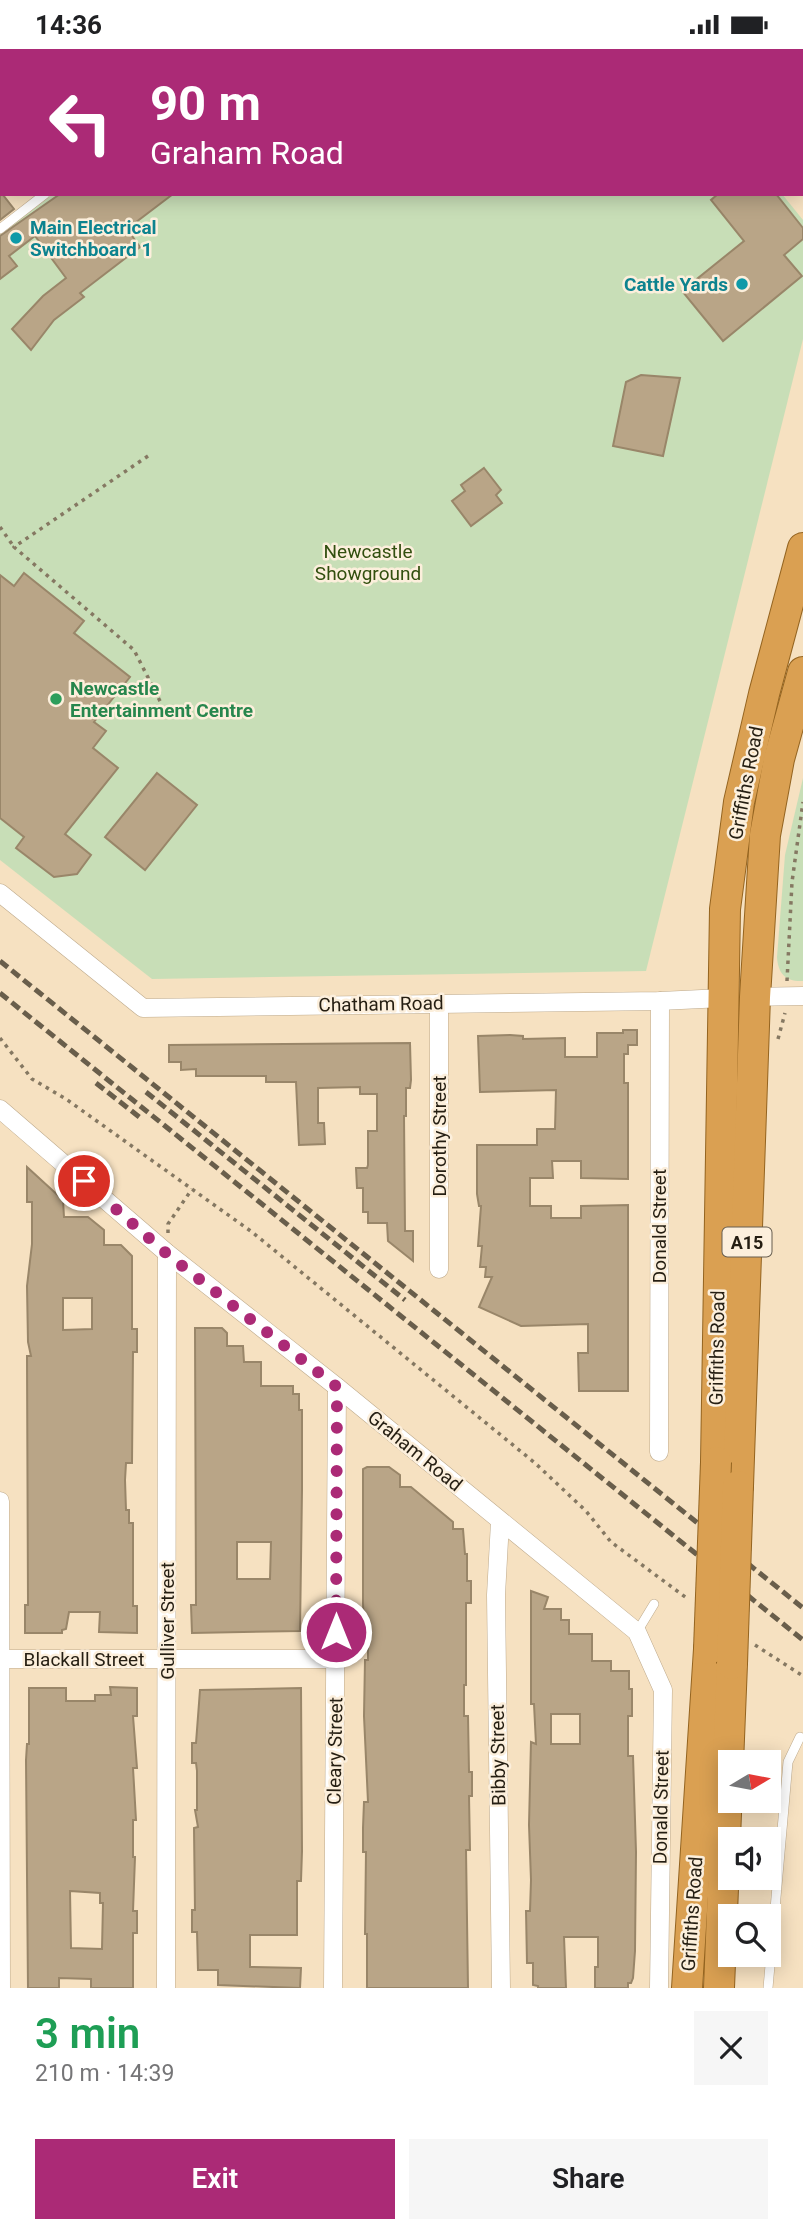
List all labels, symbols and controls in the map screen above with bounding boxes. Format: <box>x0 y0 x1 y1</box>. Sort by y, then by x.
text: 14:36 <box>35 10 102 40</box>
text: 90 m <box>150 75 261 132</box>
icon: left <box>35 77 126 168</box>
text: Graham Road <box>150 134 344 172</box>
place label: Main Electrical Switchboard 1 <box>30 216 157 261</box>
marker: Main Electrical Switchboard 1 <box>8 230 24 246</box>
place label: Cattle Yards <box>624 273 728 296</box>
marker: Cattle Yards <box>734 276 750 292</box>
park label: Newcastle Showground <box>315 540 421 585</box>
place label: Newcastle Entertainment Centre <box>70 677 253 722</box>
marker: Newcastle Entertainment Centre <box>48 691 64 707</box>
street label: Griffiths Road <box>724 724 768 842</box>
street label: Chatham Road <box>318 991 444 1017</box>
street label: Dorothy Street <box>428 1076 451 1196</box>
pin <box>54 1151 114 1211</box>
icon: arrive <box>65 1162 103 1200</box>
street label: Donald Street <box>648 1169 671 1283</box>
road number: A15 <box>722 1227 772 1257</box>
street label: Griffiths Road <box>704 1290 730 1406</box>
street label: Graham Road <box>363 1406 467 1496</box>
street label: Gulliver Street <box>156 1562 179 1680</box>
position arrow <box>299 1595 373 1669</box>
street label: Blackall Street <box>24 1648 144 1671</box>
street label: Cleary Street <box>323 1697 347 1805</box>
street label: Bibby Street <box>486 1704 510 1806</box>
street label: Donald Street <box>649 1750 673 1864</box>
north arrow <box>718 1750 780 1813</box>
map controls <box>718 1750 781 1967</box>
button: sound <box>718 1827 781 1890</box>
street label: Griffiths Road <box>677 1856 707 1972</box>
button: search <box>718 1904 781 1967</box>
text: 3 min <box>35 2009 140 2058</box>
button: close <box>694 2011 768 2085</box>
text: 210 m · 14:39 <box>35 2060 174 2087</box>
button: Exit <box>35 2139 395 2219</box>
button: Share <box>409 2139 768 2219</box>

